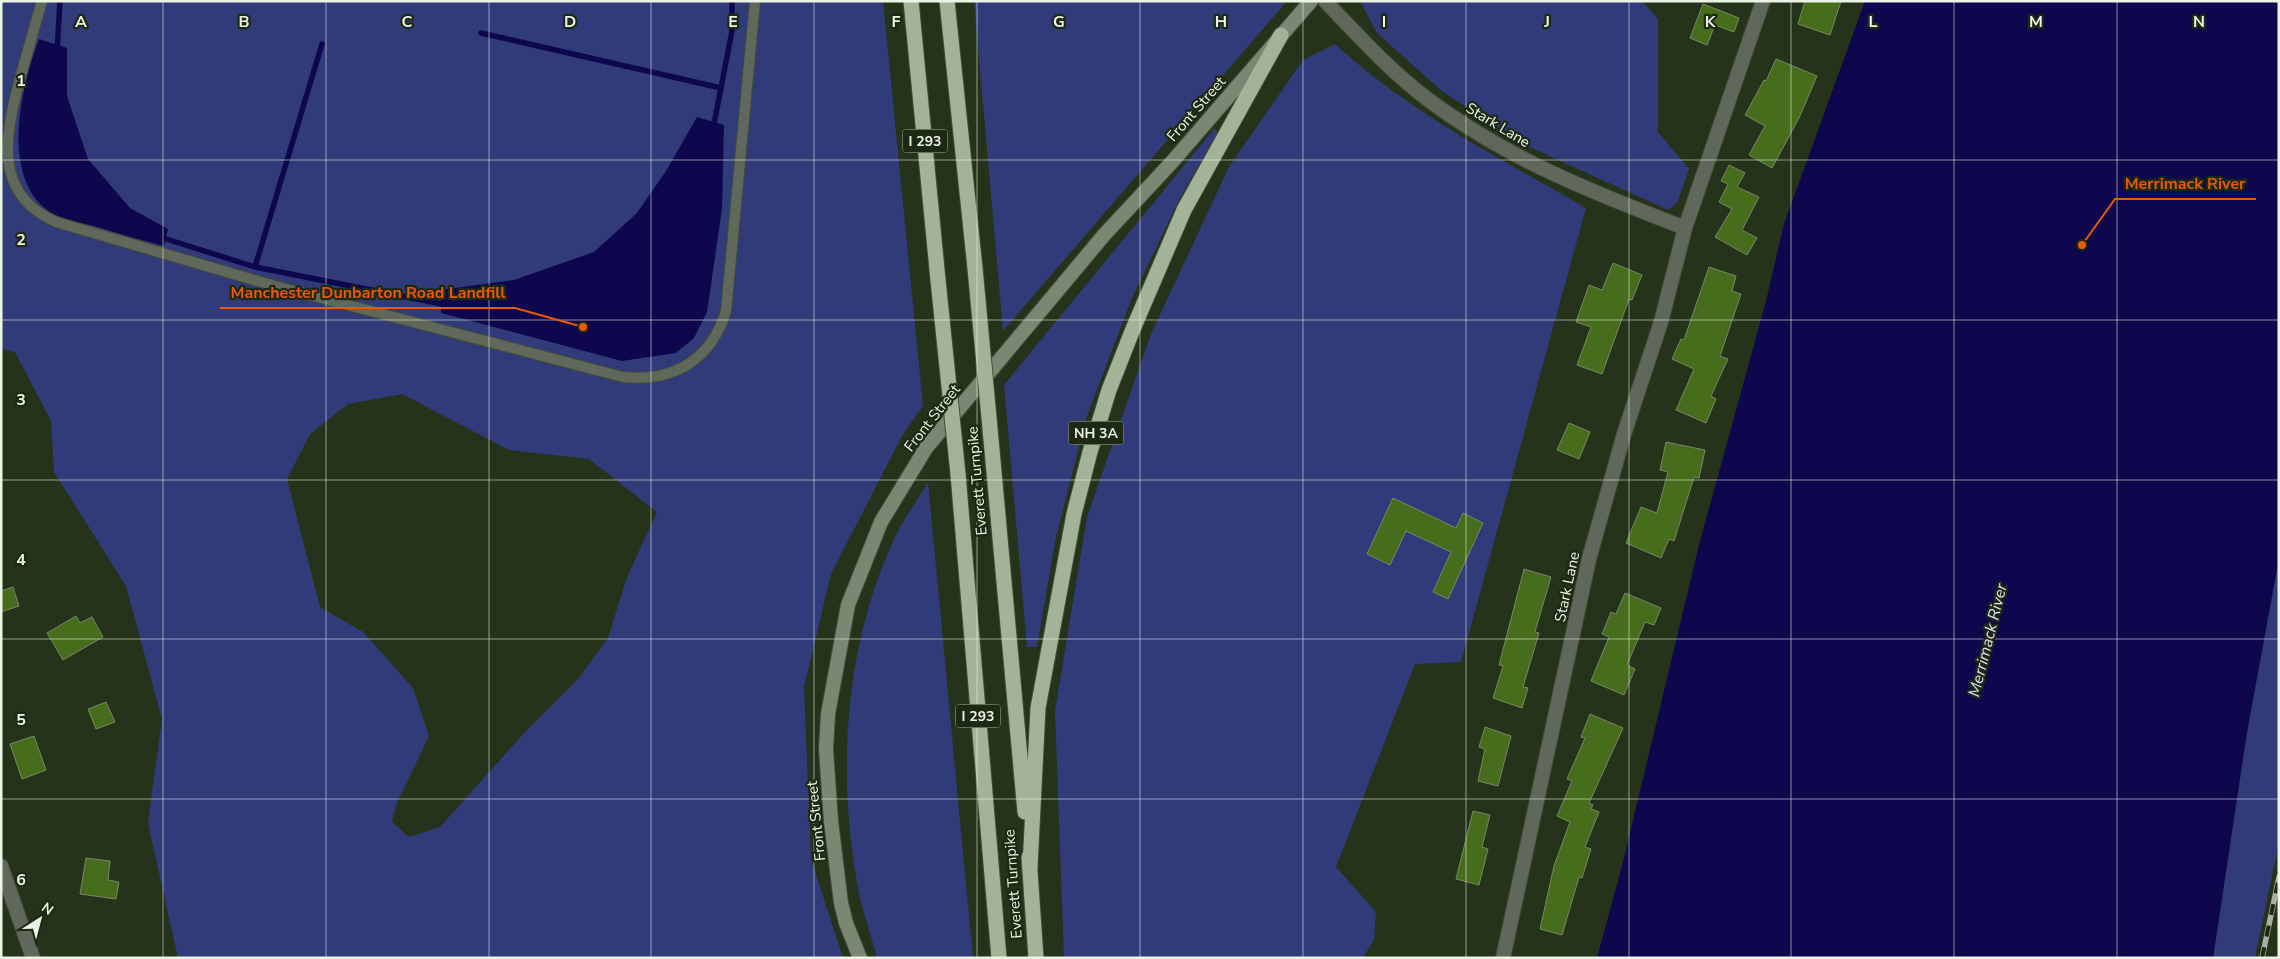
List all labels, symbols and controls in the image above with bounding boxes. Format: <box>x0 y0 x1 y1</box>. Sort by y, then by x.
text: A <box>75 11 87 33</box>
text: B <box>238 11 250 33</box>
text: C <box>402 11 413 33</box>
text: D <box>564 11 576 33</box>
text: E <box>728 11 738 33</box>
text: F <box>892 11 901 33</box>
text: G <box>1053 11 1065 33</box>
text: H <box>1215 11 1227 33</box>
text: I <box>1382 11 1386 33</box>
text: J <box>1543 11 1550 33</box>
text: K <box>1705 11 1717 33</box>
text: L <box>1869 11 1878 33</box>
text: M <box>2029 11 2043 33</box>
text: N <box>2193 11 2205 33</box>
text: 1 <box>16 70 26 92</box>
street label: Front Street <box>1162 72 1230 146</box>
street label: Stark Lane <box>1462 98 1534 152</box>
road number: I 293 <box>902 130 948 152</box>
callout: Merrimack River <box>2115 168 2256 199</box>
text: Merrimack River <box>2125 173 2246 195</box>
text: 2 <box>16 229 26 251</box>
callout: Manchester Dunbarton Road Landfill <box>220 277 515 308</box>
text: Manchester Dunbarton Road Landfill <box>231 282 505 304</box>
street label: Front Street <box>899 380 965 456</box>
text: 3 <box>16 389 26 411</box>
road number: NH 3A <box>1068 422 1124 444</box>
street label: Everett Turnpike <box>962 426 992 536</box>
text: 4 <box>16 549 26 571</box>
street label: Stark Lane <box>1550 550 1584 624</box>
water label: Merrimack River <box>1963 580 2013 699</box>
road number: I 293 <box>956 704 1000 728</box>
text: 5 <box>16 709 26 731</box>
street label: Front Street <box>802 779 830 862</box>
street label: Everett Turnpike <box>999 829 1027 939</box>
text: 6 <box>16 869 26 891</box>
north arrow <box>15 894 65 944</box>
text: N <box>38 898 57 920</box>

